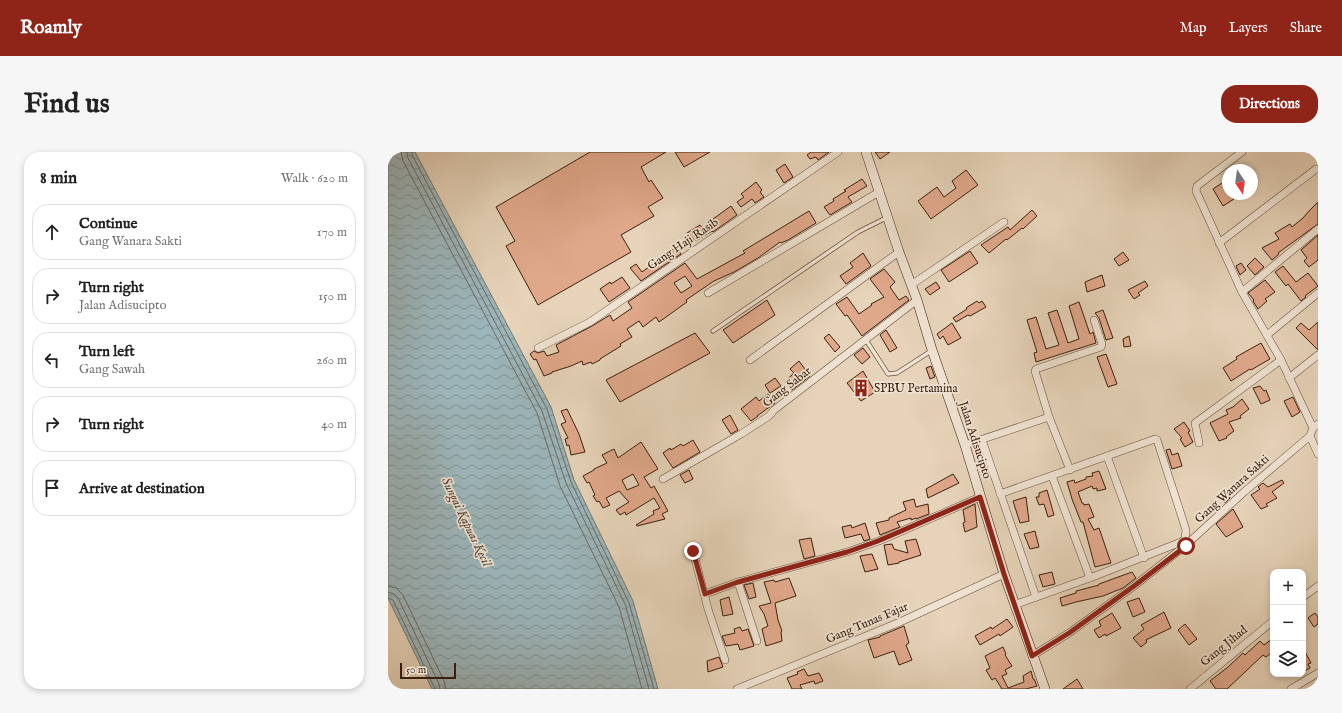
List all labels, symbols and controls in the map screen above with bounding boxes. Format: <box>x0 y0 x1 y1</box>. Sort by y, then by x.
text: Roamly <box>20 16 82 40</box>
text: Map <box>1180 19 1207 37</box>
text: Layers <box>1229 19 1268 37</box>
text: Share <box>1290 19 1322 37</box>
button: Directions <box>1221 85 1318 123</box>
text: Find us <box>24 87 110 122</box>
north arrow <box>1222 164 1258 200</box>
text: 8 min <box>40 168 77 189</box>
text: Walk · 620 m <box>281 170 348 187</box>
text: Continue <box>79 214 137 233</box>
street label: Gang Haji Rasib <box>645 215 721 273</box>
icon: ahead <box>41 221 63 243</box>
text: 170 m <box>317 224 347 241</box>
text: Gang Wanara Sakti <box>79 233 182 250</box>
text: Turn right <box>79 278 144 297</box>
icon: right <box>41 285 63 307</box>
text: 150 m <box>318 288 347 305</box>
text: Jalan Adisucipto <box>79 297 167 314</box>
text: Turn left <box>79 342 135 361</box>
icon: left <box>41 349 63 371</box>
text: 260 m <box>316 352 347 369</box>
text: Gang Sawah <box>79 361 145 378</box>
street label: Gang Sabar <box>760 363 815 411</box>
building icon: SPBU Pertamina <box>851 378 871 398</box>
place label: SPBU Pertamina <box>874 381 958 396</box>
street label: Jalan Adisucipto <box>954 397 995 482</box>
icon: right <box>41 413 63 435</box>
text: Turn right <box>79 415 144 434</box>
text: 40 m <box>321 416 347 433</box>
street label: Gang Wanara Sakti <box>1192 452 1272 526</box>
water label: Sungai Kapuas Kecil <box>436 475 495 571</box>
icon: arrive <box>41 477 63 499</box>
text: Arrive at destination <box>79 479 205 498</box>
route start <box>1177 537 1195 555</box>
route end <box>684 542 702 560</box>
map controls <box>1270 569 1306 677</box>
button: + <box>1270 569 1306 605</box>
street label: Gang Tunas Fajar <box>824 599 911 647</box>
button: − <box>1270 605 1306 641</box>
street label: Gang Jihad <box>1197 622 1252 670</box>
button: layers <box>1270 641 1306 677</box>
scale bar <box>400 661 456 680</box>
text: 50 m <box>406 663 426 677</box>

